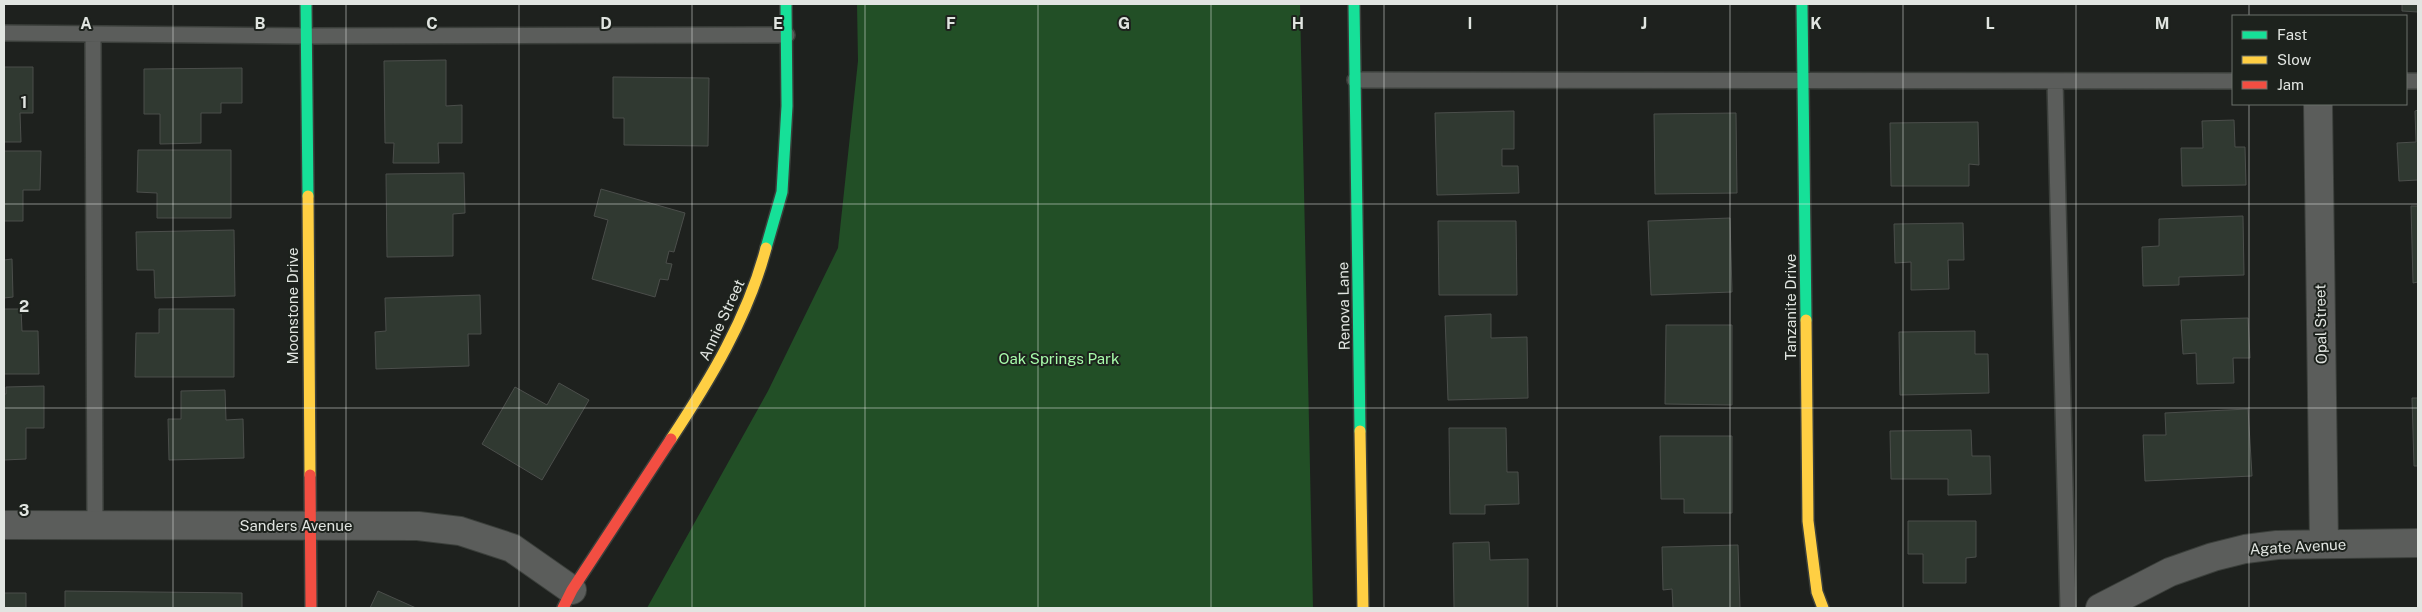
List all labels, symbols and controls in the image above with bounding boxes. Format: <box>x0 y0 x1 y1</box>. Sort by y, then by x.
text: A <box>80 14 92 33</box>
text: B <box>255 14 266 33</box>
text: C <box>426 14 438 33</box>
text: D <box>600 14 612 33</box>
text: E <box>773 14 783 33</box>
text: F <box>946 14 956 33</box>
text: G <box>1118 14 1130 33</box>
text: H <box>1292 14 1304 33</box>
text: I <box>1468 14 1472 33</box>
text: J <box>1641 14 1647 33</box>
text: K <box>1810 14 1822 33</box>
text: L <box>1985 14 1995 33</box>
text: M <box>2155 14 2169 33</box>
legend <box>2232 15 2407 105</box>
text: Fast <box>2277 26 2307 43</box>
text: Slow <box>2277 51 2312 68</box>
text: Jam <box>2277 76 2304 93</box>
text: 1 <box>21 93 27 112</box>
street label: Moonstone Drive <box>284 248 301 364</box>
street label: Tanzanite Drive <box>1782 254 1799 360</box>
street label: Renova Lane <box>1334 262 1353 350</box>
street label: Annie Street <box>695 276 748 363</box>
street label: Opal Street <box>2311 284 2330 364</box>
text: 2 <box>19 297 29 316</box>
park label: Oak Springs Park <box>999 350 1119 367</box>
text: 3 <box>19 501 29 520</box>
street label: Sanders Avenue <box>240 517 352 534</box>
street label: Agate Avenue <box>2249 535 2347 558</box>

